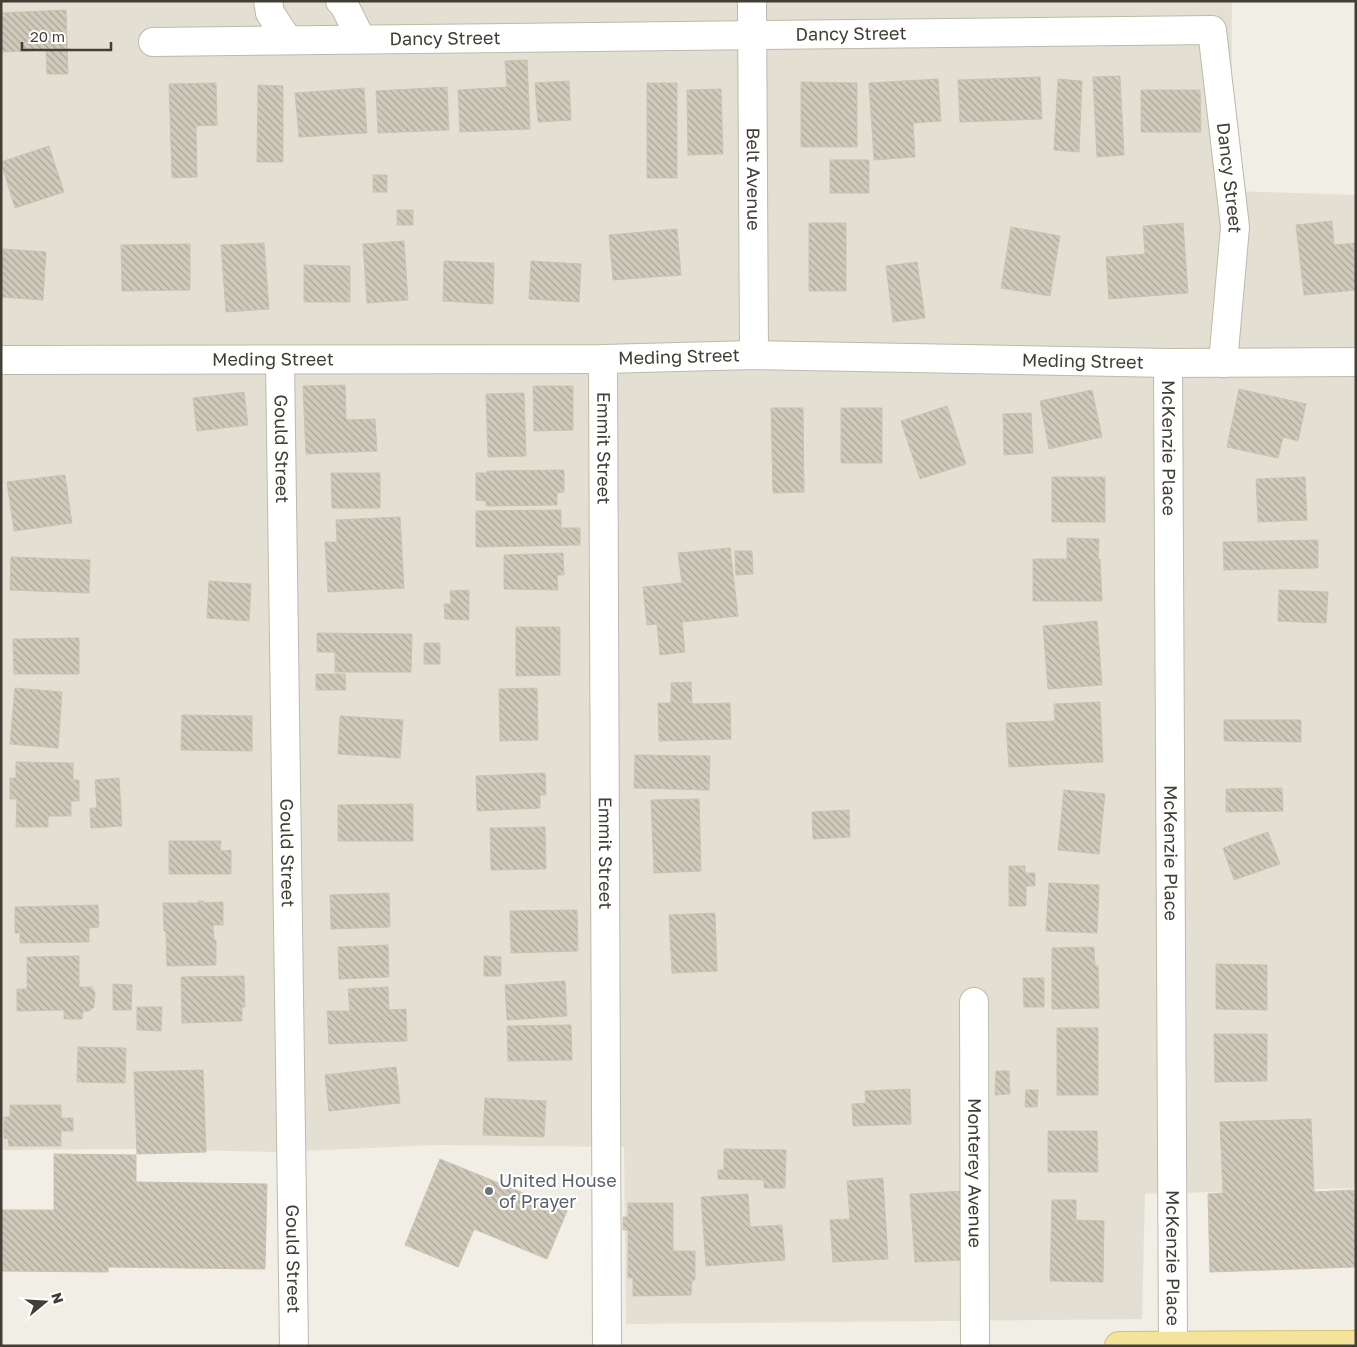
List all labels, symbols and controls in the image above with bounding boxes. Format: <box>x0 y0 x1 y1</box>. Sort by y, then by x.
scale bar <box>22 20 111 52</box>
street label: Dancy Street <box>795 21 907 45</box>
street label: Dancy Street <box>389 26 501 49</box>
text: 20 m <box>30 27 65 45</box>
street label: Dancy Street <box>1213 121 1247 234</box>
street label: Belt Avenue <box>743 127 765 231</box>
street label: Meding Street <box>618 343 740 369</box>
street label: Meding Street <box>212 347 334 370</box>
street label: Meding Street <box>1022 348 1144 373</box>
street label: McKenzie Place <box>1158 380 1181 516</box>
street label: Emmit Street <box>593 392 616 504</box>
street label: Gould Street <box>270 394 294 504</box>
street label: McKenzie Place <box>1160 785 1183 921</box>
street label: Emmit Street <box>595 797 617 909</box>
street label: Gould Street <box>276 798 300 908</box>
street label: Monterey Avenue <box>964 1098 987 1248</box>
place label: United House of Prayer <box>499 1169 617 1212</box>
marker: United House of Prayer <box>483 1185 495 1197</box>
street label: McKenzie Place <box>1162 1190 1185 1326</box>
street label: Gould Street <box>282 1204 306 1313</box>
north arrow <box>20 1277 70 1327</box>
text: N <box>48 1290 68 1306</box>

